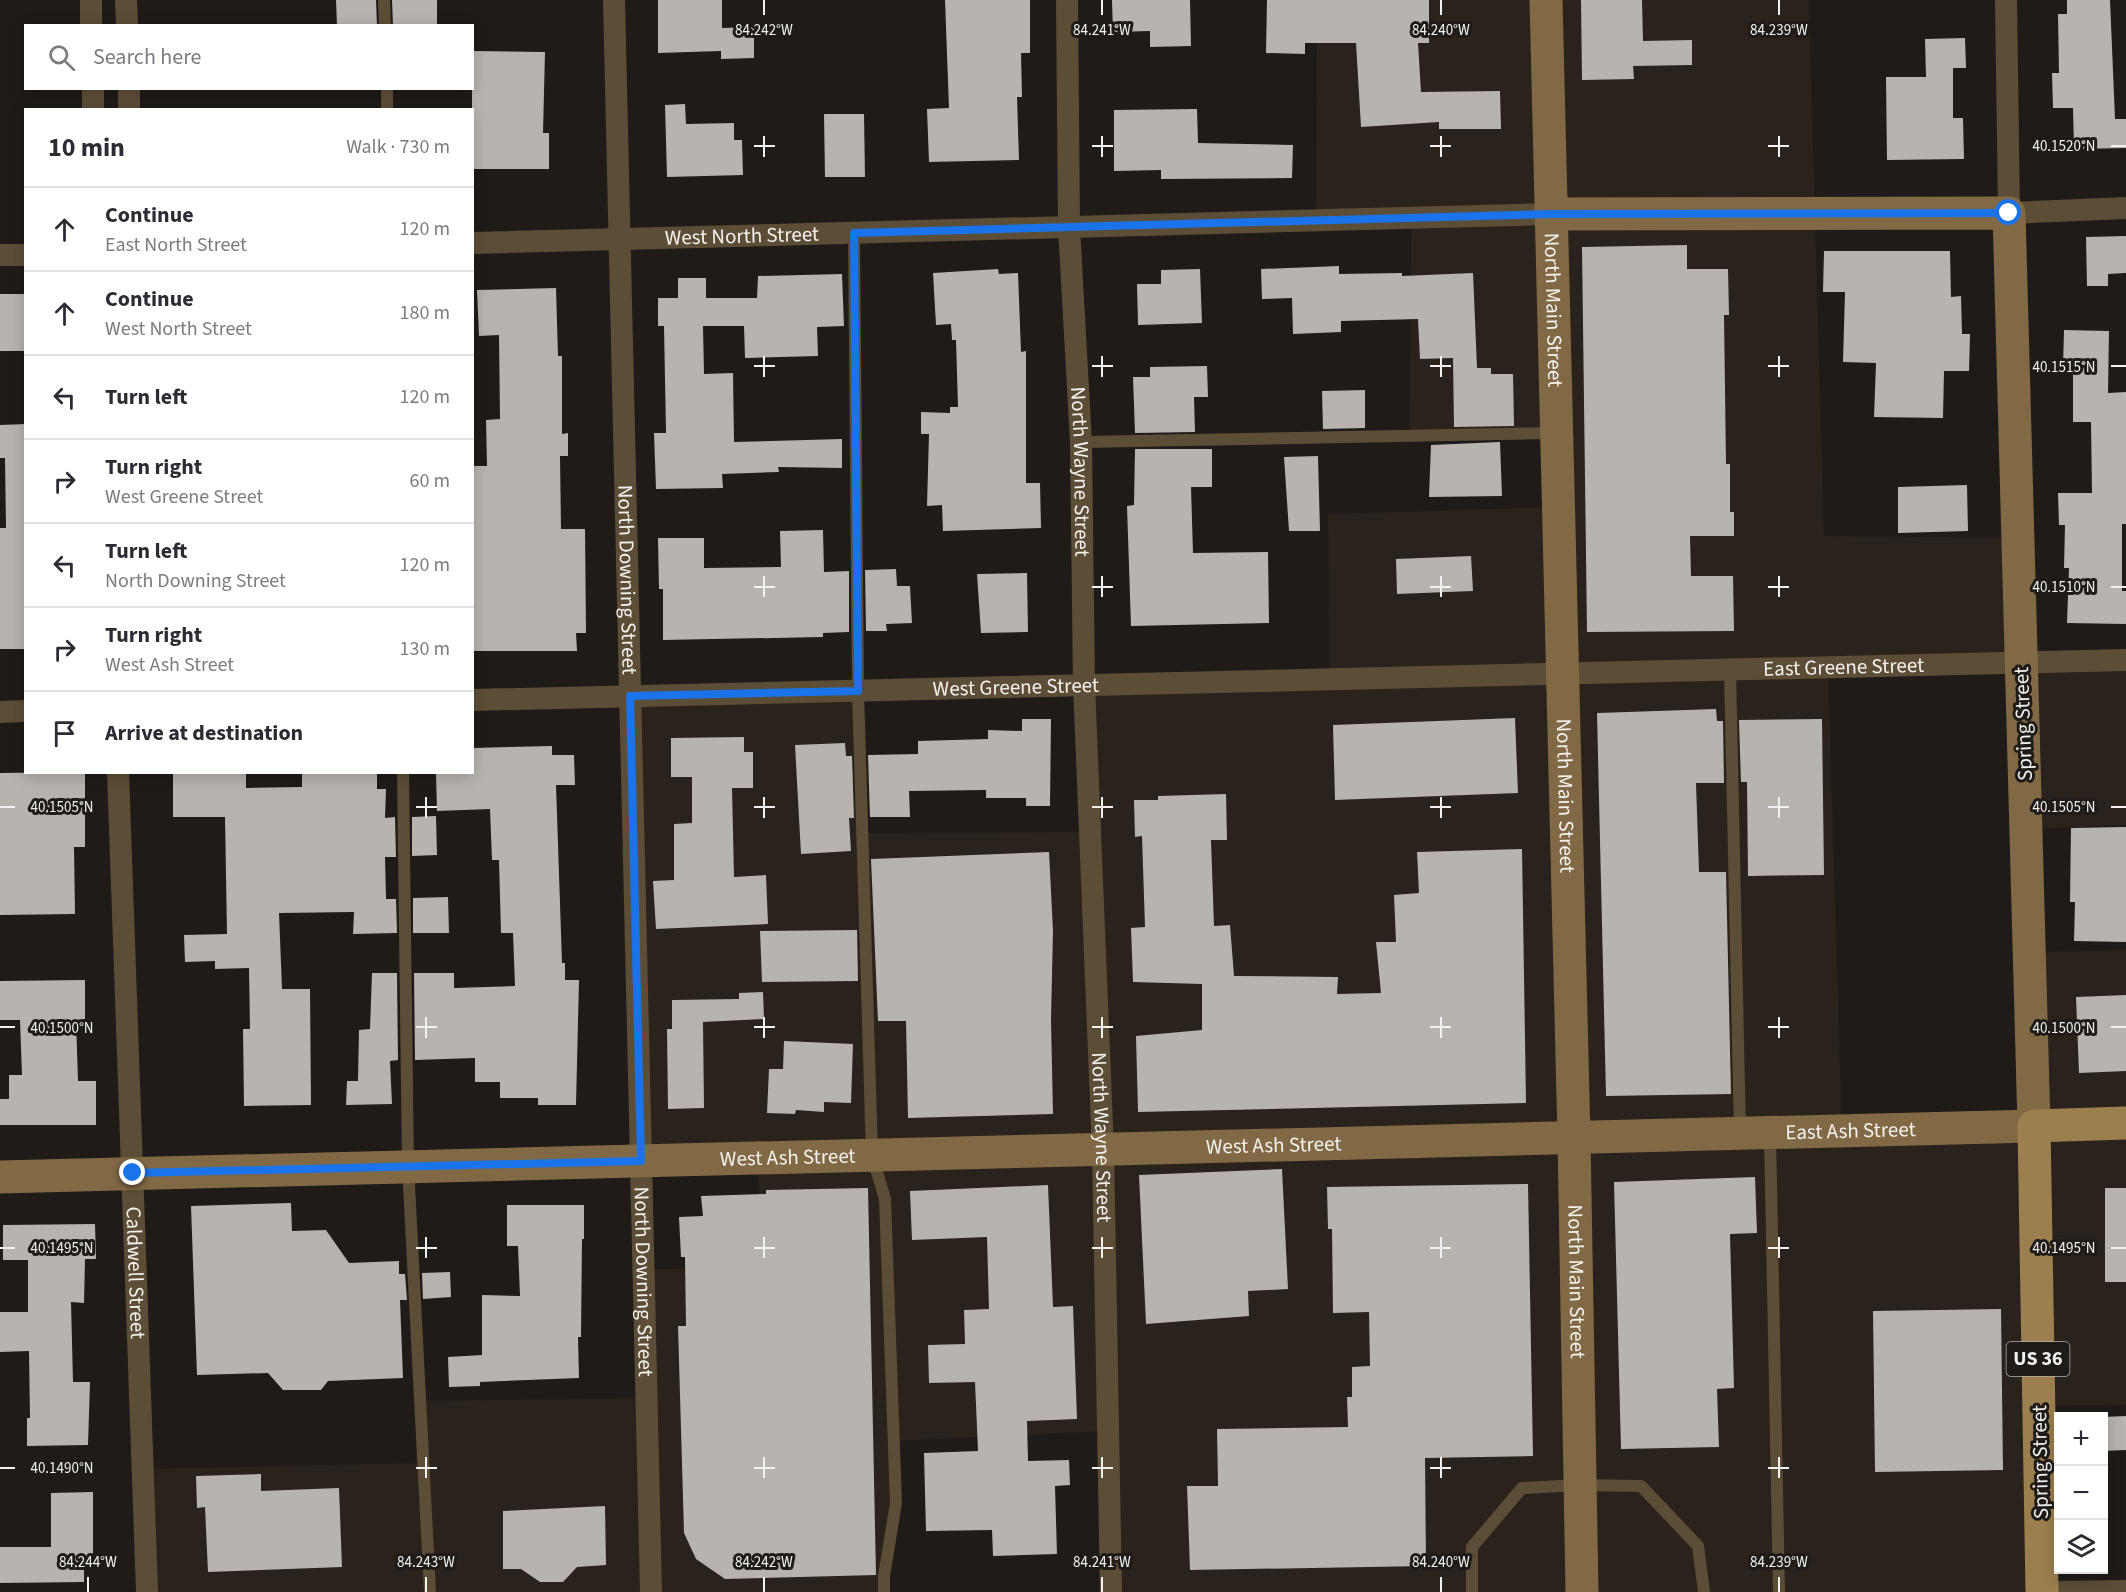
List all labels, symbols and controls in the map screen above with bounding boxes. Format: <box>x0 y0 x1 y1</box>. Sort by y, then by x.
text: 84.242°W <box>735 20 793 41</box>
text: 84.241°W <box>1073 20 1131 41</box>
text: 84.240°W <box>1412 20 1470 41</box>
text: 84.239°W <box>1750 20 1808 41</box>
search box <box>24 24 474 90</box>
icon: search <box>45 41 78 74</box>
text: Search here <box>93 41 201 73</box>
text: 10 min <box>48 129 125 166</box>
text: Walk · 730 m <box>346 133 450 161</box>
text: 40.1520°N <box>2032 136 2096 157</box>
text: Continue <box>105 199 194 231</box>
route start <box>1995 199 2021 225</box>
icon: ahead <box>48 213 81 246</box>
text: 120 m <box>400 215 450 243</box>
street label: West North Street <box>664 219 819 253</box>
text: East North Street <box>105 231 247 259</box>
street label: North Main Street <box>1537 232 1571 387</box>
text: Continue <box>105 283 194 315</box>
icon: ahead <box>48 297 81 330</box>
text: 180 m <box>400 299 450 327</box>
text: West North Street <box>105 315 252 343</box>
text: 40.1515°N <box>2032 357 2096 378</box>
icon: left <box>48 381 81 414</box>
text: Turn left <box>105 381 187 413</box>
text: 120 m <box>400 383 450 411</box>
street label: North Wayne Street <box>1063 386 1097 557</box>
text: Turn right <box>105 451 202 483</box>
icon: right <box>48 465 81 498</box>
text: 60 m <box>410 467 450 495</box>
text: West Greene Street <box>105 483 263 511</box>
street label: North Downing Street <box>610 485 645 675</box>
text: Turn left <box>105 535 187 567</box>
icon: left <box>48 549 81 582</box>
text: 120 m <box>400 551 450 579</box>
text: North Downing Street <box>105 567 286 595</box>
text: 40.1510°N <box>2032 577 2096 598</box>
text: Turn right <box>105 619 202 651</box>
icon: right <box>48 633 81 666</box>
text: 130 m <box>400 635 450 663</box>
street label: East Greene Street <box>1763 650 1924 684</box>
text: West Ash Street <box>105 651 234 679</box>
street label: Spring Street <box>2006 666 2040 782</box>
street label: West Greene Street <box>932 670 1099 704</box>
icon: arrive <box>48 717 81 750</box>
text: Arrive at destination <box>105 717 303 749</box>
street label: North Main Street <box>1549 718 1582 873</box>
text: 40.1505°N <box>30 797 94 818</box>
text: 40.1505°N <box>2032 797 2096 818</box>
text: 40.1500°N <box>30 1018 94 1039</box>
text: 40.1500°N <box>2032 1018 2096 1039</box>
street label: North Wayne Street <box>1084 1052 1119 1223</box>
street label: East Ash Street <box>1785 1114 1916 1147</box>
street label: West Ash Street <box>1205 1128 1342 1162</box>
street label: West Ash Street <box>720 1141 856 1174</box>
route end <box>119 1159 145 1185</box>
street label: North Downing Street <box>627 1186 661 1377</box>
street label: North Main Street <box>1560 1204 1593 1359</box>
street label: Caldwell Street <box>118 1206 153 1339</box>
text: 40.1495°N <box>30 1238 94 1259</box>
text: 40.1495°N <box>2032 1238 2096 1259</box>
road number: US 36 <box>2006 1342 2070 1376</box>
street label: Spring Street <box>2024 1405 2056 1519</box>
map controls <box>2054 1412 2108 1574</box>
button: + <box>2054 1412 2108 1466</box>
text: 40.1490°N <box>30 1458 94 1479</box>
button: − <box>2054 1466 2108 1520</box>
button: layers <box>2054 1520 2108 1574</box>
text: 84.244°W <box>59 1552 117 1573</box>
text: 84.243°W <box>397 1552 455 1573</box>
text: 84.242°W <box>735 1552 793 1573</box>
text: 84.241°W <box>1073 1552 1131 1573</box>
text: 84.240°W <box>1412 1552 1470 1573</box>
text: 84.239°W <box>1750 1552 1808 1573</box>

